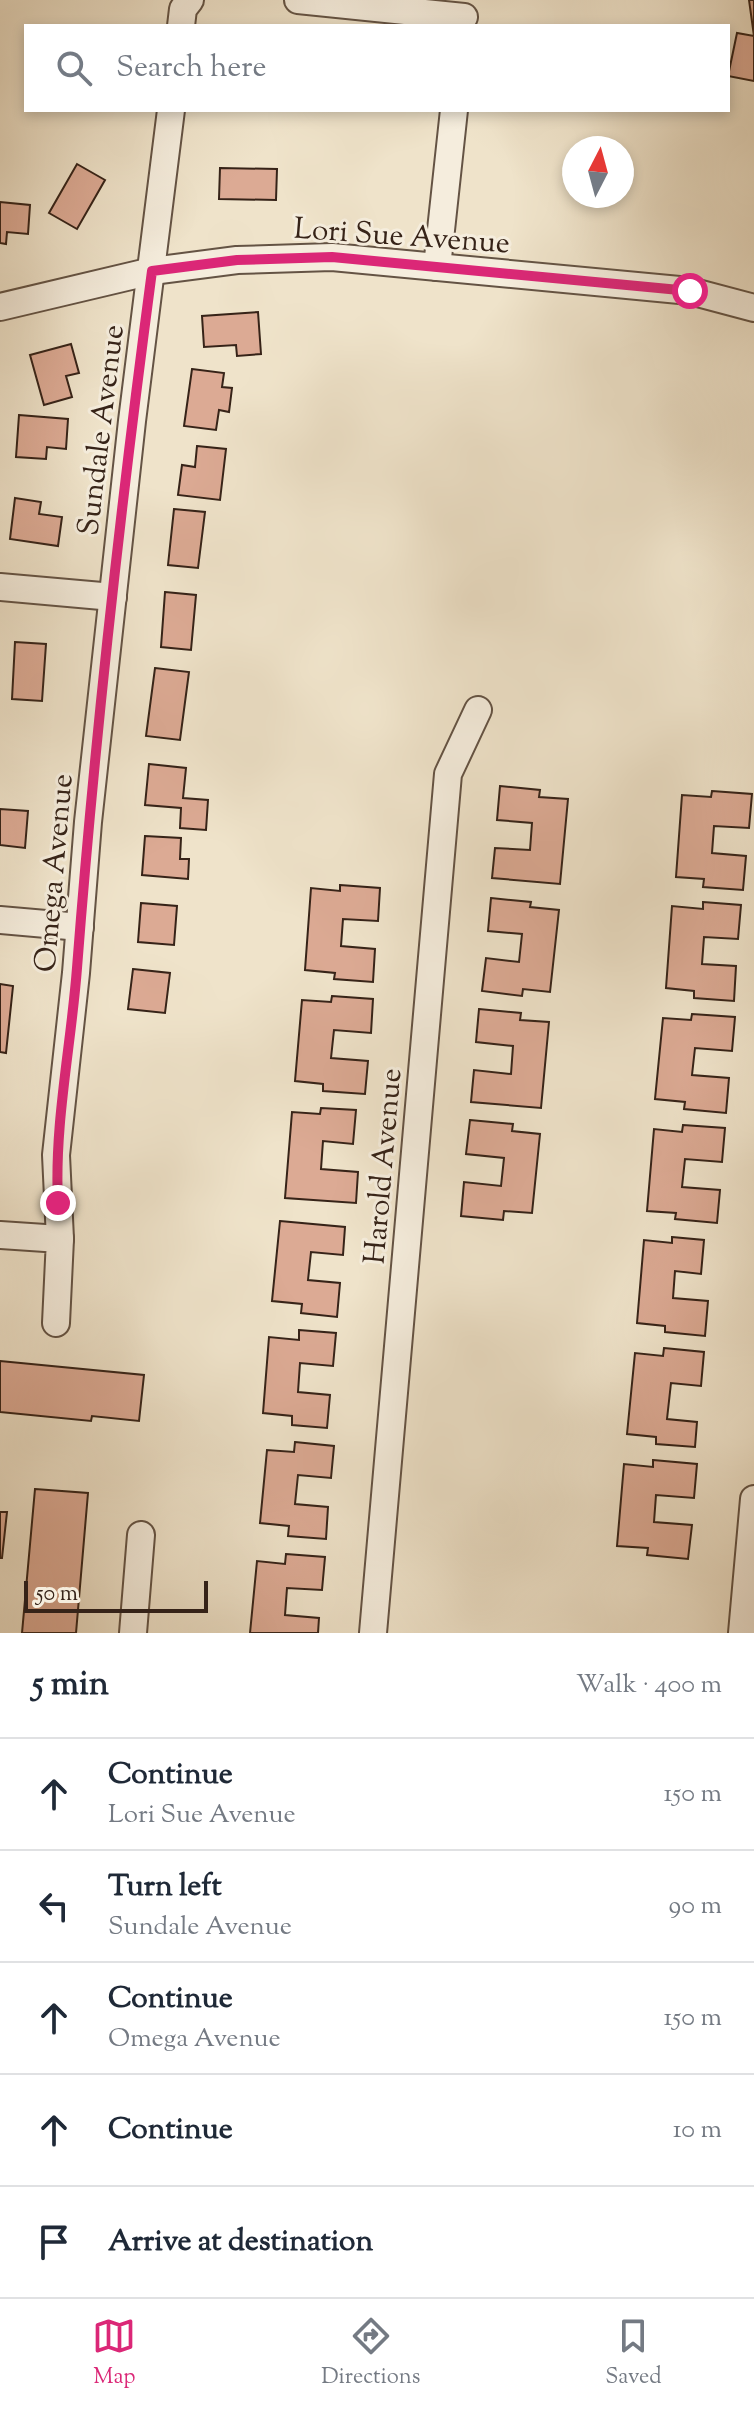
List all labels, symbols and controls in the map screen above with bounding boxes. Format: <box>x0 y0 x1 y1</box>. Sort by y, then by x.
search box <box>24 24 730 112</box>
icon: search <box>52 46 96 90</box>
text: Search here <box>116 47 266 90</box>
north arrow <box>562 136 634 208</box>
street label: Lori Sue Avenue <box>292 208 511 266</box>
route start <box>672 273 708 309</box>
street label: Sundale Avenue <box>68 322 137 538</box>
street label: Omega Avenue <box>25 772 86 974</box>
street label: Harold Avenue <box>355 1067 414 1266</box>
route end <box>40 1185 76 1221</box>
scale bar <box>24 1577 208 1613</box>
text: 50 m <box>36 1579 78 1611</box>
text: 5 min <box>32 1661 109 1710</box>
text: Walk · 400 m <box>576 1667 722 1704</box>
text: Continue <box>108 1754 233 1797</box>
icon: ahead <box>32 1772 76 1816</box>
text: 150 m <box>663 1776 722 1813</box>
text: Lori Sue Avenue <box>108 1797 296 1834</box>
text: Turn left <box>108 1866 222 1909</box>
icon: left <box>32 1884 76 1928</box>
text: 90 m <box>669 1888 722 1925</box>
text: Sundale Avenue <box>108 1909 292 1946</box>
text: Continue <box>108 1978 233 2021</box>
icon: ahead <box>32 1996 76 2040</box>
text: 150 m <box>663 2000 722 2037</box>
text: Omega Avenue <box>108 2021 281 2058</box>
icon: ahead <box>32 2108 76 2152</box>
text: Continue <box>108 2109 233 2152</box>
text: 10 m <box>673 2112 722 2149</box>
icon: arrive <box>32 2220 76 2264</box>
text: Arrive at destination <box>108 2221 373 2264</box>
tab: Map <box>92 2314 136 2394</box>
tab: Directions <box>321 2314 420 2394</box>
tab: Saved <box>605 2314 662 2394</box>

